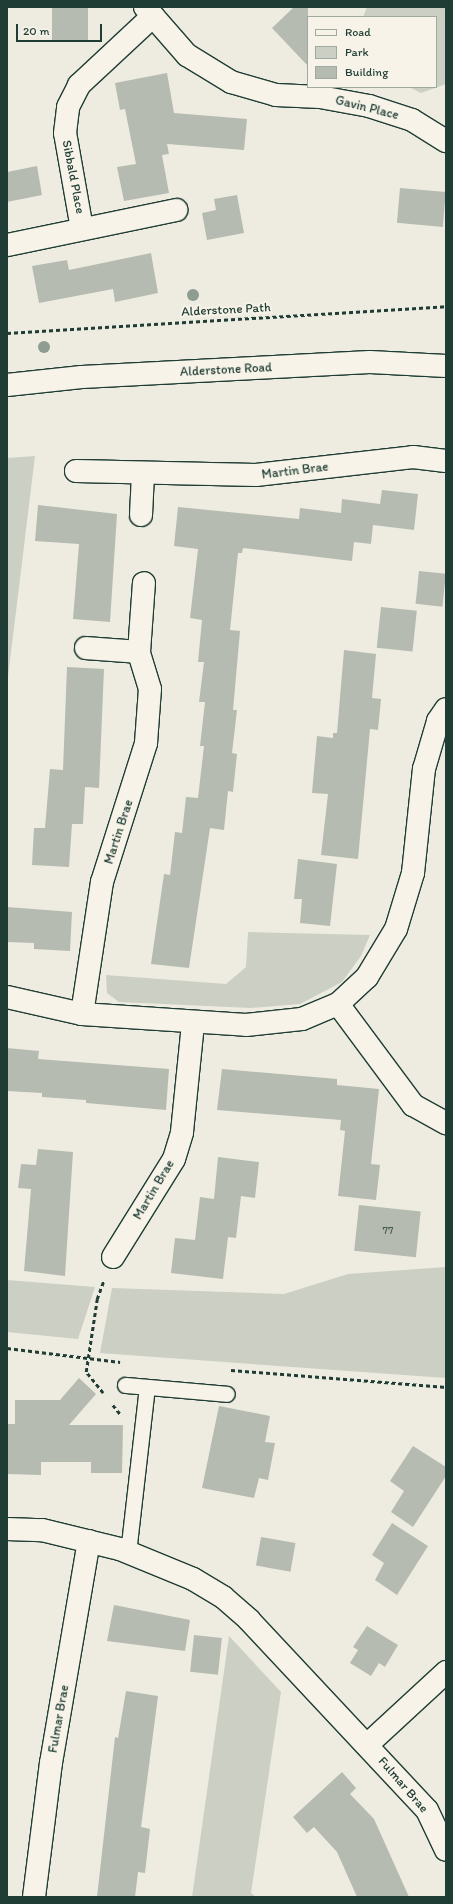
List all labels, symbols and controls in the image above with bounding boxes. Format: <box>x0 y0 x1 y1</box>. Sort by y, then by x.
scale bar <box>18 16 104 42</box>
legend <box>307 16 437 88</box>
text: 20 m <box>23 24 50 38</box>
text: Road <box>345 25 371 39</box>
text: Park <box>345 45 369 59</box>
text: Building <box>345 65 388 79</box>
street label: Gavin Place <box>334 93 400 123</box>
street label: Sibbald Place <box>58 139 88 215</box>
street label: Alderstone Path <box>181 300 271 320</box>
street label: Alderstone Road <box>180 360 272 380</box>
street label: Martin Brae <box>261 459 329 483</box>
street label: Martin Brae <box>101 798 137 866</box>
street label: Martin Brae <box>130 1157 178 1223</box>
house number: 77 <box>383 1224 393 1238</box>
street label: Fulmar Brae <box>45 1684 73 1754</box>
street label: Fulmar Brae <box>375 1754 431 1816</box>

